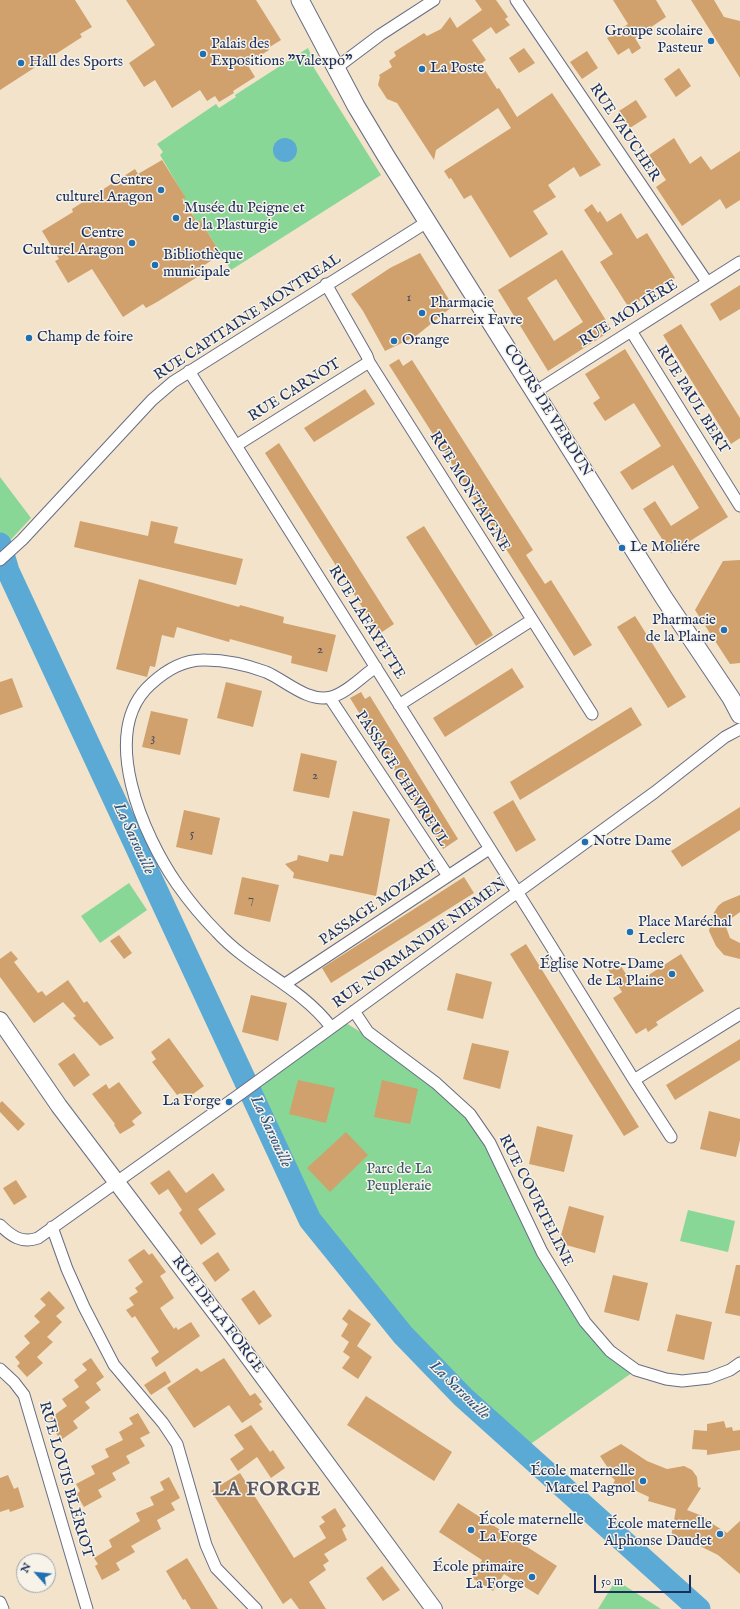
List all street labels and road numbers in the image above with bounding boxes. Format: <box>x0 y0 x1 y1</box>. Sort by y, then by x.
street label: RUE VAUCHER <box>585 81 663 185</box>
street label: RUE CAPITAINE MONTREAL <box>151 251 345 385</box>
street label: RUE MOLIÈRE <box>576 277 682 351</box>
street label: COURS DE VERDUN <box>499 342 595 480</box>
street label: RUE PAUL BERT <box>652 343 732 457</box>
street label: RUE CARNOT <box>246 355 344 427</box>
street label: RUE MONTAIGNE <box>425 429 513 555</box>
street label: RUE LAFAYETTE <box>324 563 408 683</box>
street label: PASSAGE CHEVREUL <box>350 708 452 850</box>
street label: PASSAGE MOZART <box>317 858 441 950</box>
street label: RUE NORMANDIE NIEMEN <box>330 875 510 1013</box>
street label: RUE COURTELINE <box>494 1132 576 1270</box>
street label: RUE DE LA FORGE <box>167 1253 267 1377</box>
street label: RUE LOUIS BLÉRIOT <box>34 1400 96 1560</box>

